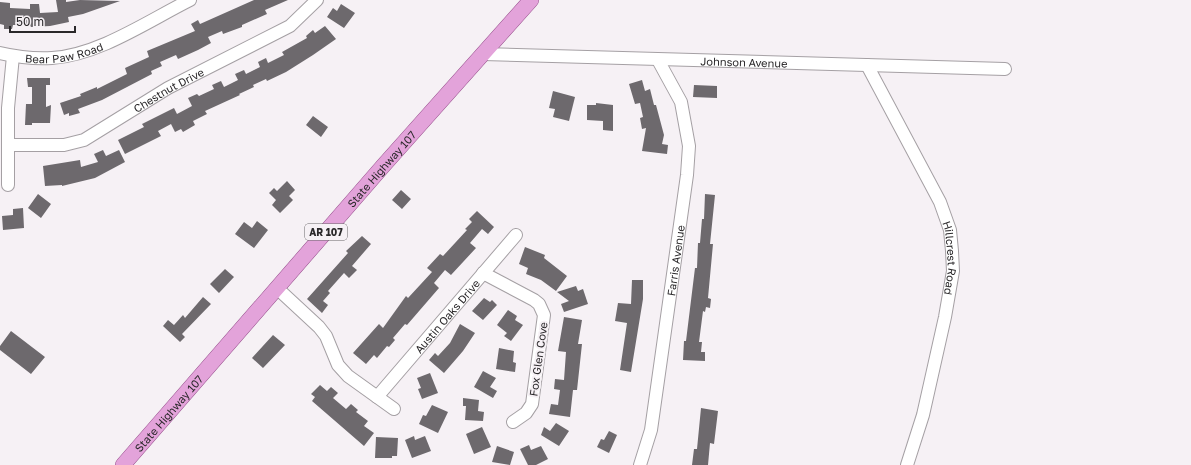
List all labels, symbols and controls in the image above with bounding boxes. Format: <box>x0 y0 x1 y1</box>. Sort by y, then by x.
scale bar <box>10 8 75 34</box>
text: 50 m <box>16 14 44 29</box>
street label: Bear Paw Road <box>25 39 105 65</box>
street label: Johnson Avenue <box>700 54 788 69</box>
street label: Chestnut Drive <box>131 65 206 114</box>
street label: State Highway 107 <box>344 128 418 209</box>
street label: Hillcrest Road <box>941 219 960 296</box>
road number: AR 107 <box>305 224 347 240</box>
street label: Farris Avenue <box>664 224 686 297</box>
street label: Austin Oaks Drive <box>411 276 482 355</box>
street label: Fox Glen Cove <box>526 321 550 397</box>
street label: State Highway 107 <box>131 372 205 454</box>

